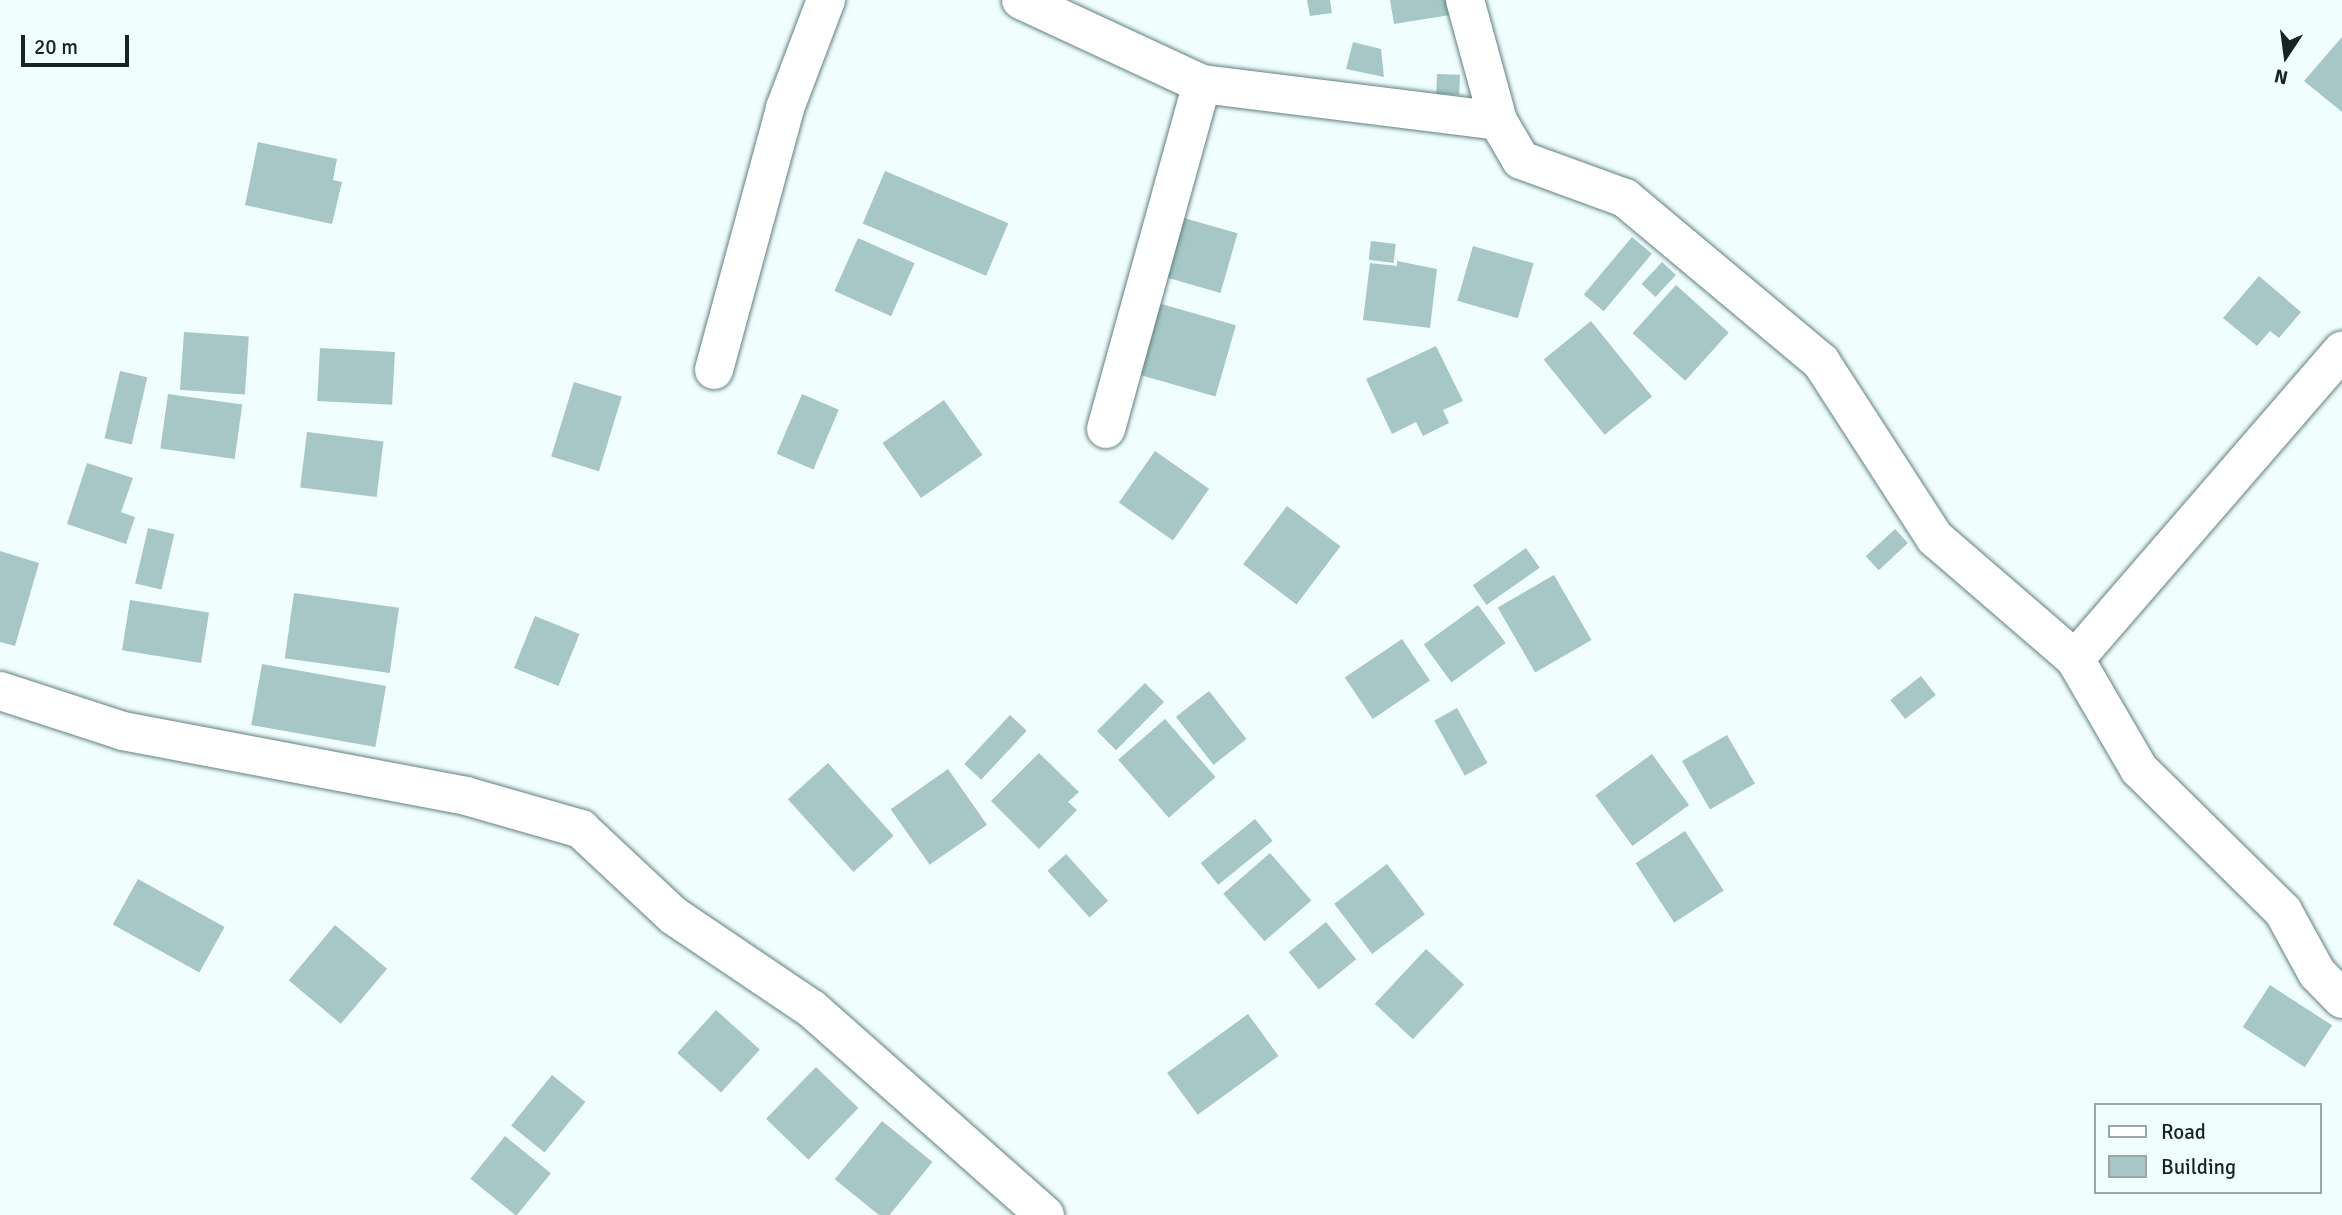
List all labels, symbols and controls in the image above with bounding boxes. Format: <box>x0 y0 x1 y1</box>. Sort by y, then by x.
scale bar <box>24 21 133 65</box>
north arrow <box>2251 21 2321 91</box>
text: 20 m <box>34 34 78 60</box>
text: N <box>2272 63 2290 90</box>
legend <box>2094 1103 2321 1194</box>
text: Road <box>2161 1119 2206 1145</box>
text: Building <box>2161 1154 2236 1180</box>

